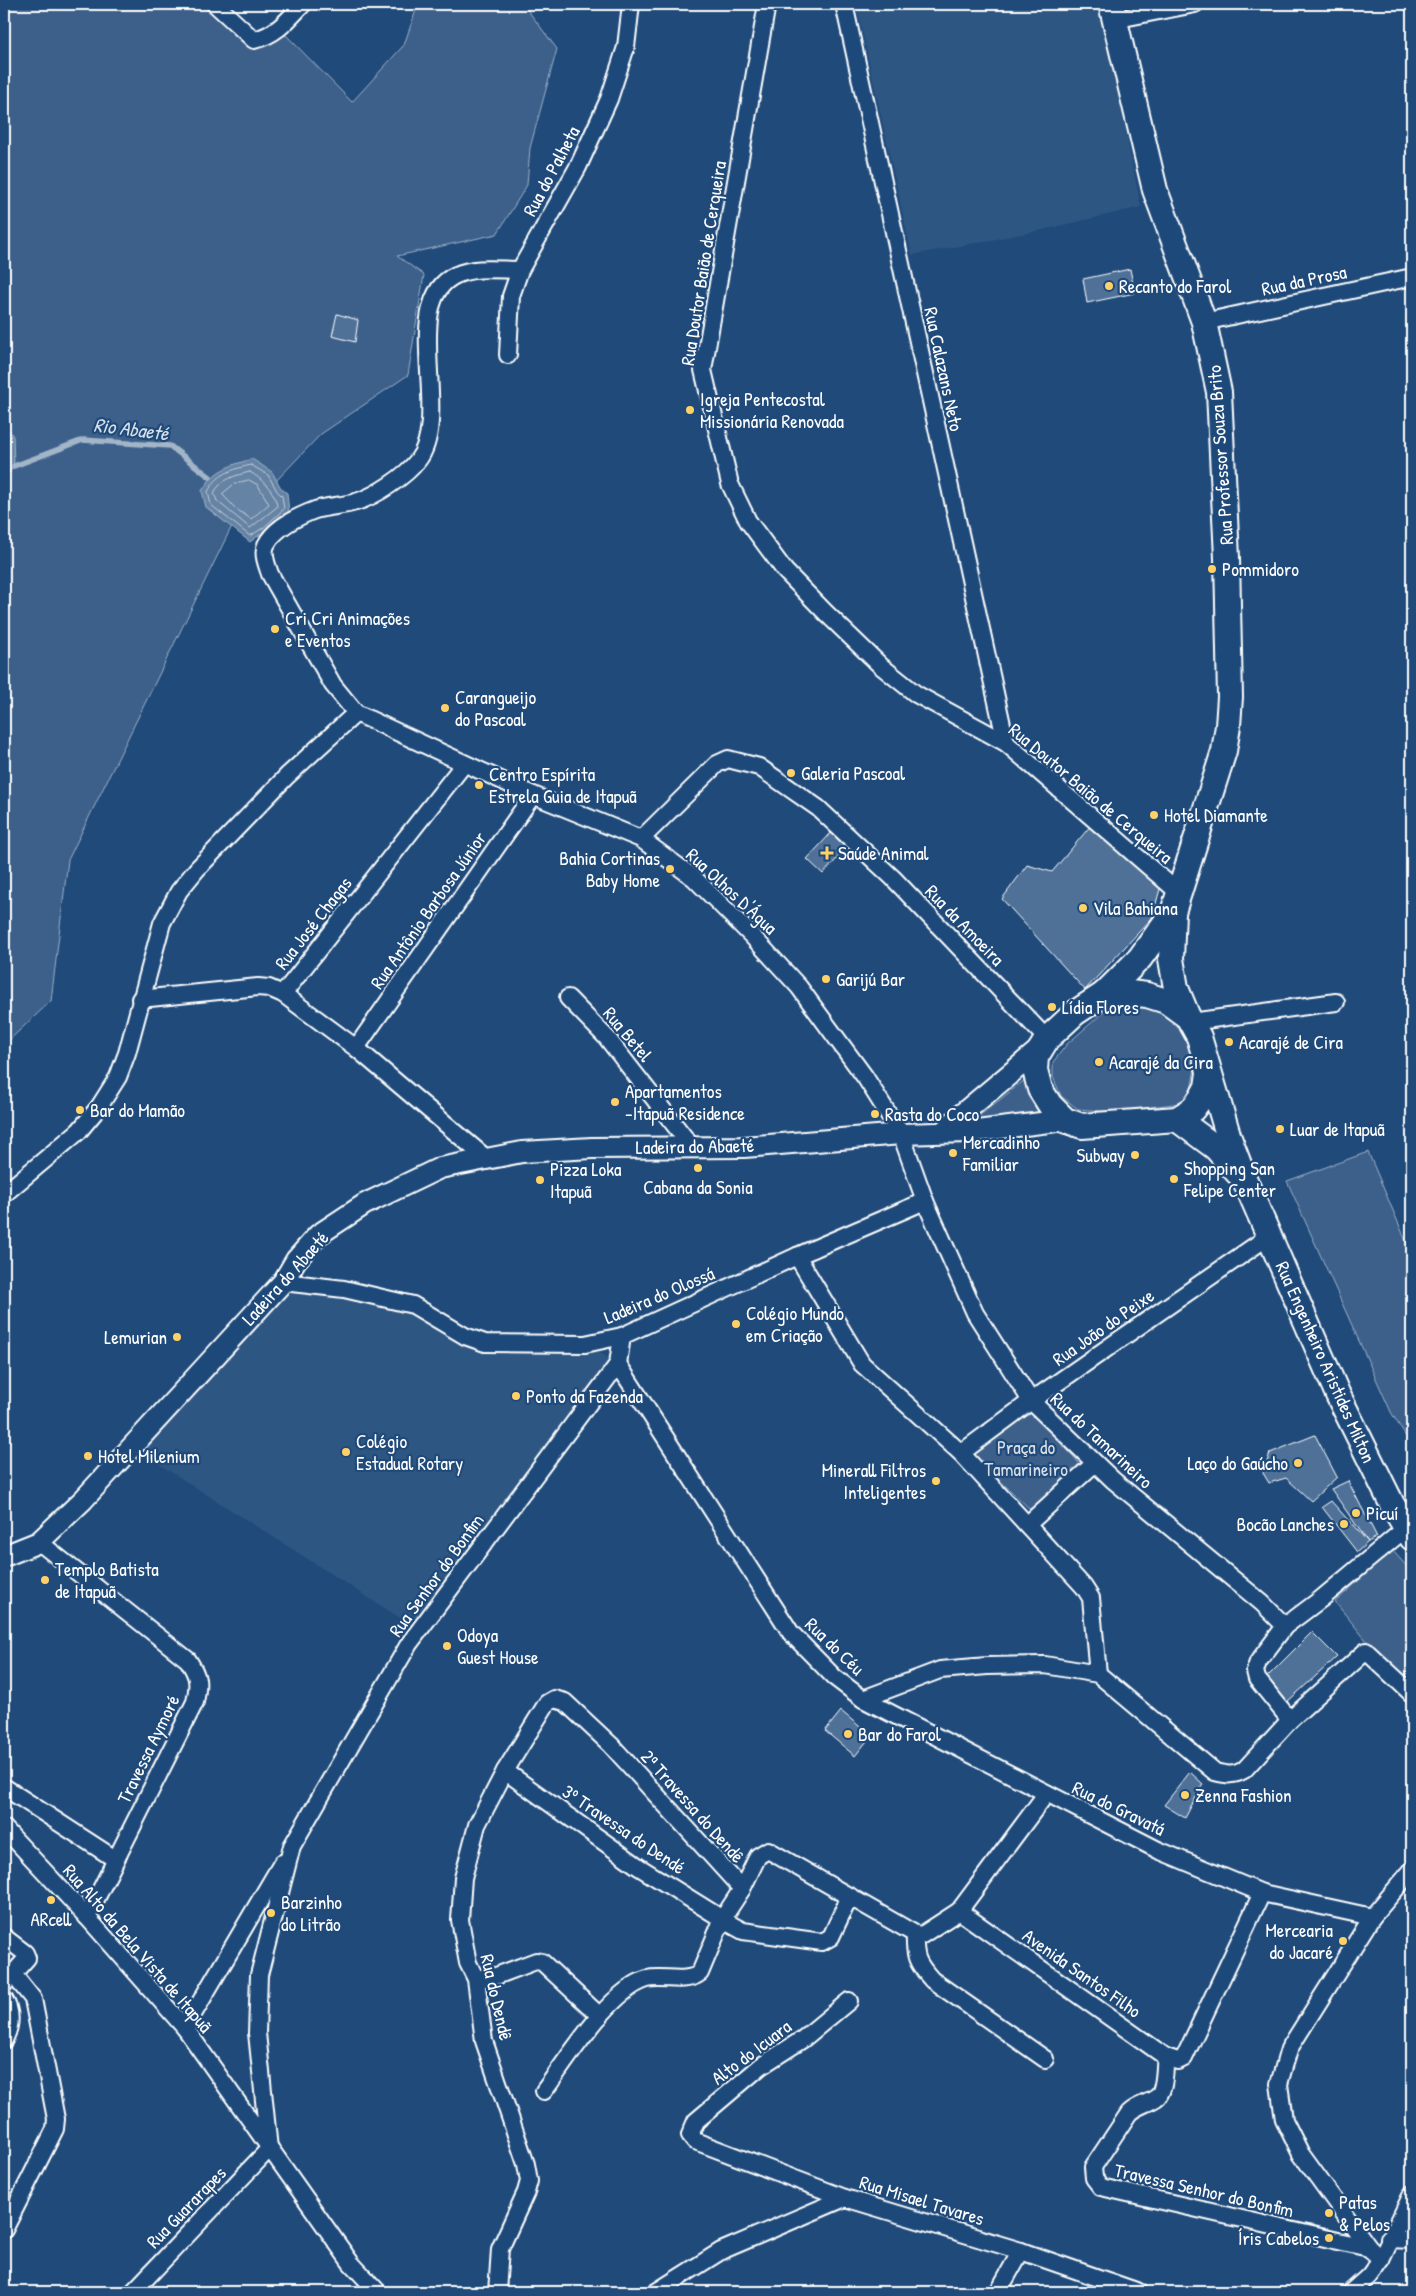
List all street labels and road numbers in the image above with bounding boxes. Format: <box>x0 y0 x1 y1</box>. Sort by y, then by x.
street label: Rua do Palheta <box>516 121 586 221</box>
street label: Rua Doutor Baião de Cerqueira <box>674 158 732 367</box>
street label: Rua da Prosa <box>1259 258 1349 302</box>
street label: Rua Calazans Neto <box>918 305 970 434</box>
street label: Rua Professor Souza Brito <box>1201 364 1239 546</box>
street label: Rua Doutor Baião de Cerqueira <box>1003 717 1179 870</box>
street label: Rua Antônio Barbosa Júnior <box>364 826 493 994</box>
street label: Rua Olhos D'Água <box>681 842 784 940</box>
street label: Rua José Chagas <box>269 871 357 975</box>
street label: Rua da Amoeira <box>920 879 1011 972</box>
street label: Rua Betel <box>597 1001 659 1068</box>
street label: Ladeira do Abaeté <box>636 1132 755 1160</box>
street label: Ladeira do Abaeté <box>236 1225 335 1331</box>
street label: Rua Engenheiro Aristides Milton <box>1270 1257 1382 1467</box>
street label: Ladeira do Olossá <box>600 1260 719 1330</box>
street label: Rua João do Peixe <box>1047 1282 1159 1372</box>
street label: Rua do Tamarineiro <box>1045 1386 1159 1494</box>
street label: Rua Senhor do Bonfim <box>383 1508 489 1642</box>
street label: Rua do Céu <box>800 1611 871 1681</box>
street label: Travessa Aymoré <box>110 1690 186 1808</box>
street label: 2ª Travessa do Dendê <box>635 1744 751 1868</box>
street label: Rua do Gravatá <box>1068 1774 1170 1842</box>
street label: 3º Travessa do Dendé <box>557 1778 691 1880</box>
street label: Rua Alto da Bela Vista de Itapuã <box>57 1858 219 2038</box>
street label: Avenida Santos Filho <box>1018 1922 1147 2024</box>
street label: Rua do Dendê <box>474 1951 520 2043</box>
street label: Alto do Icuara <box>706 2013 797 2091</box>
street label: Travessa Senhor do Bonfim <box>1112 2157 1296 2223</box>
street label: Rua Guararapes <box>140 2160 232 2254</box>
street label: Rua Misael Tavares <box>857 2169 987 2231</box>

